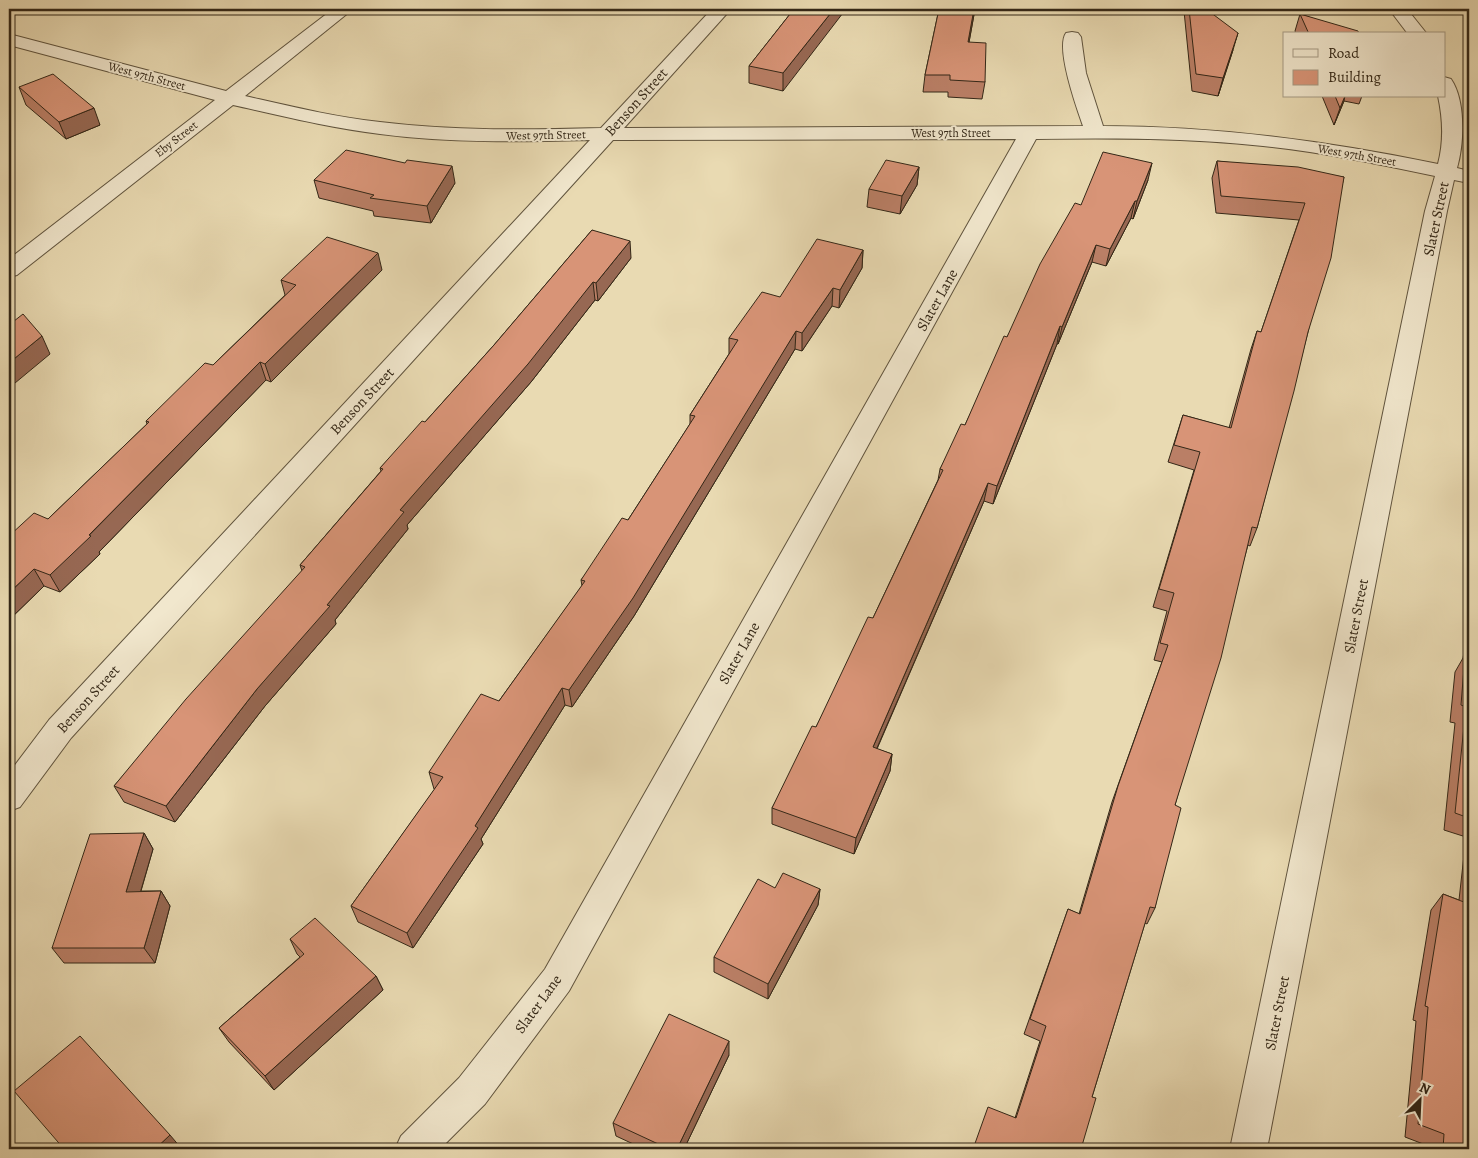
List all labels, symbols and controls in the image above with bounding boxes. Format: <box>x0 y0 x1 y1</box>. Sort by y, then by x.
legend <box>1283 32 1446 98</box>
text: Road <box>1328 43 1360 63</box>
street label: West 97th Street <box>106 58 188 94</box>
street label: Benson Street <box>600 64 672 140</box>
text: Building <box>1328 67 1381 87</box>
street label: Eby Street <box>151 117 201 161</box>
street label: West 97th Street <box>910 125 991 141</box>
street label: West 97th Street <box>505 126 586 144</box>
street label: West 97th Street <box>1315 140 1398 170</box>
street label: Slater Street <box>1418 180 1454 258</box>
street label: Slater Lane <box>912 265 962 335</box>
street label: Benson Street <box>326 363 398 439</box>
street label: Slater Street <box>1339 577 1373 655</box>
street label: Slater Lane <box>714 618 764 688</box>
street label: Benson Street <box>52 661 124 737</box>
street label: Slater Lane <box>510 970 566 1038</box>
street label: Slater Street <box>1260 974 1294 1052</box>
north arrow <box>1396 1076 1446 1126</box>
text: N <box>1417 1078 1434 1099</box>

